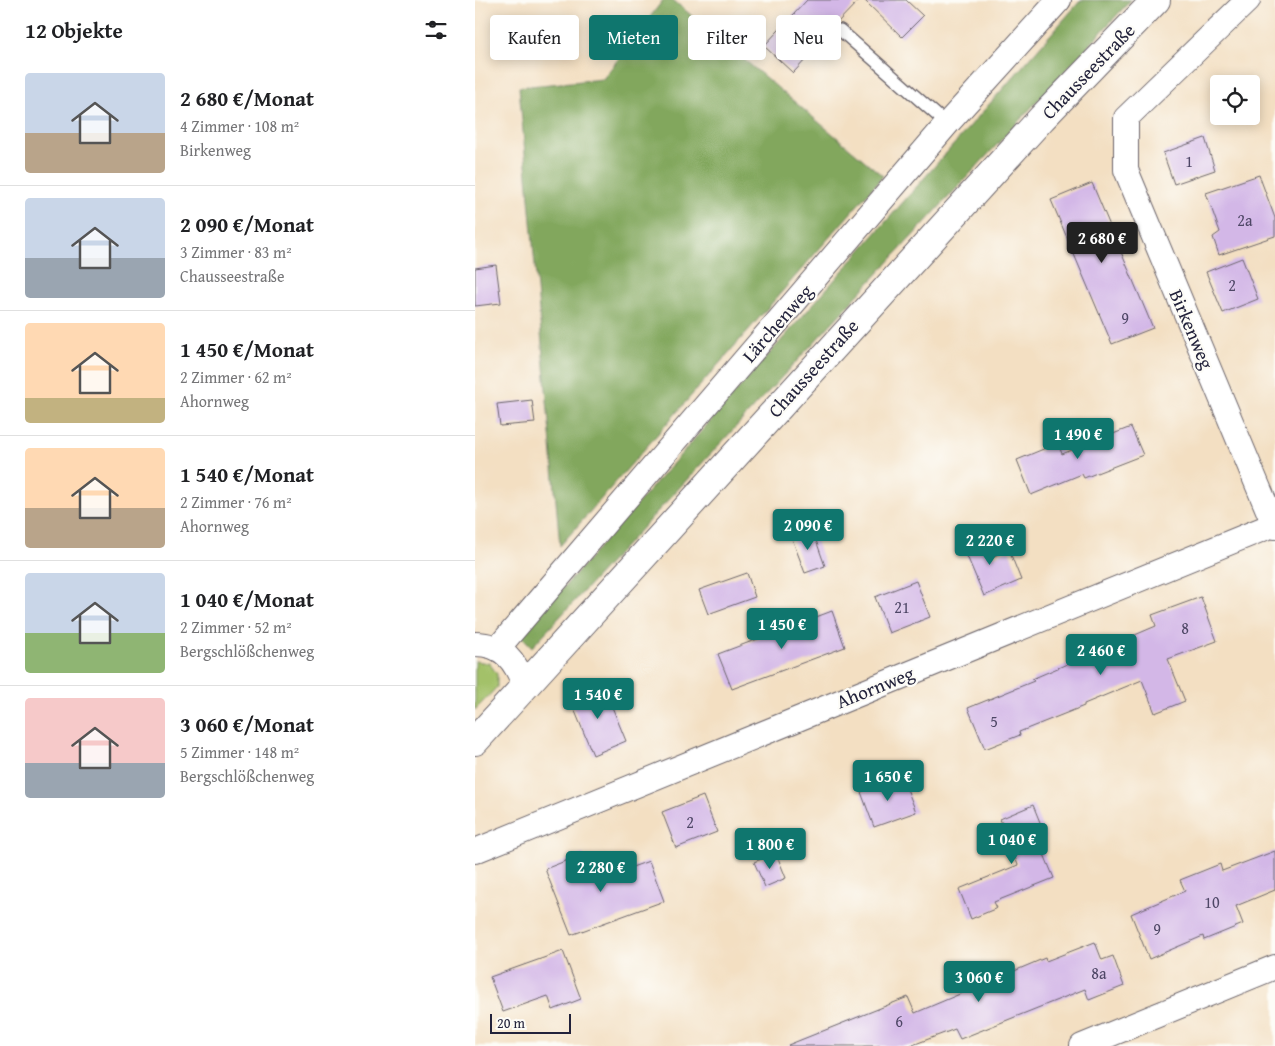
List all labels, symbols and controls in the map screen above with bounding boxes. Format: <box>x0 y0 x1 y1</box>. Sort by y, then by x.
text: 12 Objekte <box>25 15 123 46</box>
chip: Kaufen <box>490 15 579 60</box>
chip: Mieten <box>589 15 678 60</box>
chip: Filter <box>688 15 766 60</box>
chip: Neu <box>776 15 841 60</box>
icon: filters <box>422 16 450 44</box>
street label: Chausseestraße <box>1035 17 1141 125</box>
map controls <box>1210 75 1260 125</box>
button: locate <box>1210 75 1260 125</box>
text: 2 680 €/Monat <box>180 83 314 114</box>
icon: home <box>65 93 125 153</box>
text: 4 Zimmer · 108 m² <box>180 114 299 138</box>
text: Birkenweg <box>180 138 251 162</box>
house number: 1 <box>1185 149 1193 173</box>
house number: 2a <box>1237 208 1253 232</box>
text: 2 090 €/Monat <box>180 209 314 240</box>
icon: home <box>65 218 125 278</box>
pin: 2 680 € <box>1056 222 1148 264</box>
text: 2 680 € <box>1078 226 1126 250</box>
text: 3 Zimmer · 83 m² <box>180 240 292 264</box>
text: Chausseestraße <box>180 264 285 288</box>
house number: 2 <box>1228 273 1236 297</box>
street label: Lärchenweg <box>735 277 819 368</box>
street label: Birkenweg <box>1163 285 1222 374</box>
house number: 9 <box>1121 306 1129 330</box>
street label: Chausseestraße <box>761 312 865 423</box>
text: 1 450 €/Monat <box>180 334 314 365</box>
icon: home <box>65 343 125 403</box>
text: 2 Zimmer · 62 m² <box>180 365 292 389</box>
text: Ahornweg <box>180 389 249 413</box>
pin: 1 490 € <box>1032 418 1124 460</box>
text: 1 490 € <box>1054 422 1102 446</box>
text: 1 540 €/Monat <box>180 459 314 490</box>
icon: home <box>65 468 125 528</box>
text: 2 Zimmer · 76 m² <box>180 490 292 514</box>
pin: 2 090 € <box>762 508 854 551</box>
text: 2 090 € <box>784 513 832 537</box>
text: Ahornweg <box>180 514 249 538</box>
pin: 2 220 € <box>944 524 1036 566</box>
text: 2 220 € <box>966 528 1014 552</box>
text: 1 040 €/Monat <box>180 584 314 615</box>
icon: home <box>65 593 125 653</box>
house number: 21 <box>894 595 910 619</box>
pin: 1 450 € <box>736 608 828 650</box>
text: 1 450 € <box>758 612 806 636</box>
text: 2 Zimmer · 52 m² <box>180 615 292 639</box>
house number: 8 <box>1181 616 1189 640</box>
pin: 2 460 € <box>1055 634 1147 676</box>
text: 2 460 € <box>1077 638 1125 662</box>
text: Bergschlößchenweg <box>180 639 314 663</box>
street label: Ahornweg <box>832 658 919 715</box>
pin: 1 540 € <box>552 678 644 720</box>
text: 1 540 € <box>574 682 622 706</box>
text: 3 060 €/Monat <box>180 709 314 740</box>
house number: 5 <box>990 709 998 733</box>
icon: home <box>65 718 125 778</box>
text: 5 Zimmer · 148 m² <box>180 740 299 764</box>
pin: 1 650 € <box>842 760 934 802</box>
text: Bergschlößchenweg <box>180 764 314 788</box>
text: 1 650 € <box>864 764 912 788</box>
house number: 2 <box>686 810 694 834</box>
pin: 1 040 € <box>966 822 1058 865</box>
text: 1 040 € <box>988 827 1036 851</box>
pin: 1 800 € <box>724 828 816 870</box>
text: 1 800 € <box>746 832 794 856</box>
pin: 2 280 € <box>555 850 647 893</box>
text: 2 280 € <box>577 855 625 879</box>
house number: 10 <box>1204 890 1220 914</box>
house number: 9 <box>1153 917 1161 941</box>
pin: 3 060 € <box>933 960 1025 1003</box>
house number: 8a <box>1091 961 1107 985</box>
text: 3 060 € <box>955 965 1003 989</box>
house number: 6 <box>895 1009 903 1033</box>
scale bar <box>490 1011 571 1034</box>
text: 20 m <box>497 1013 525 1033</box>

